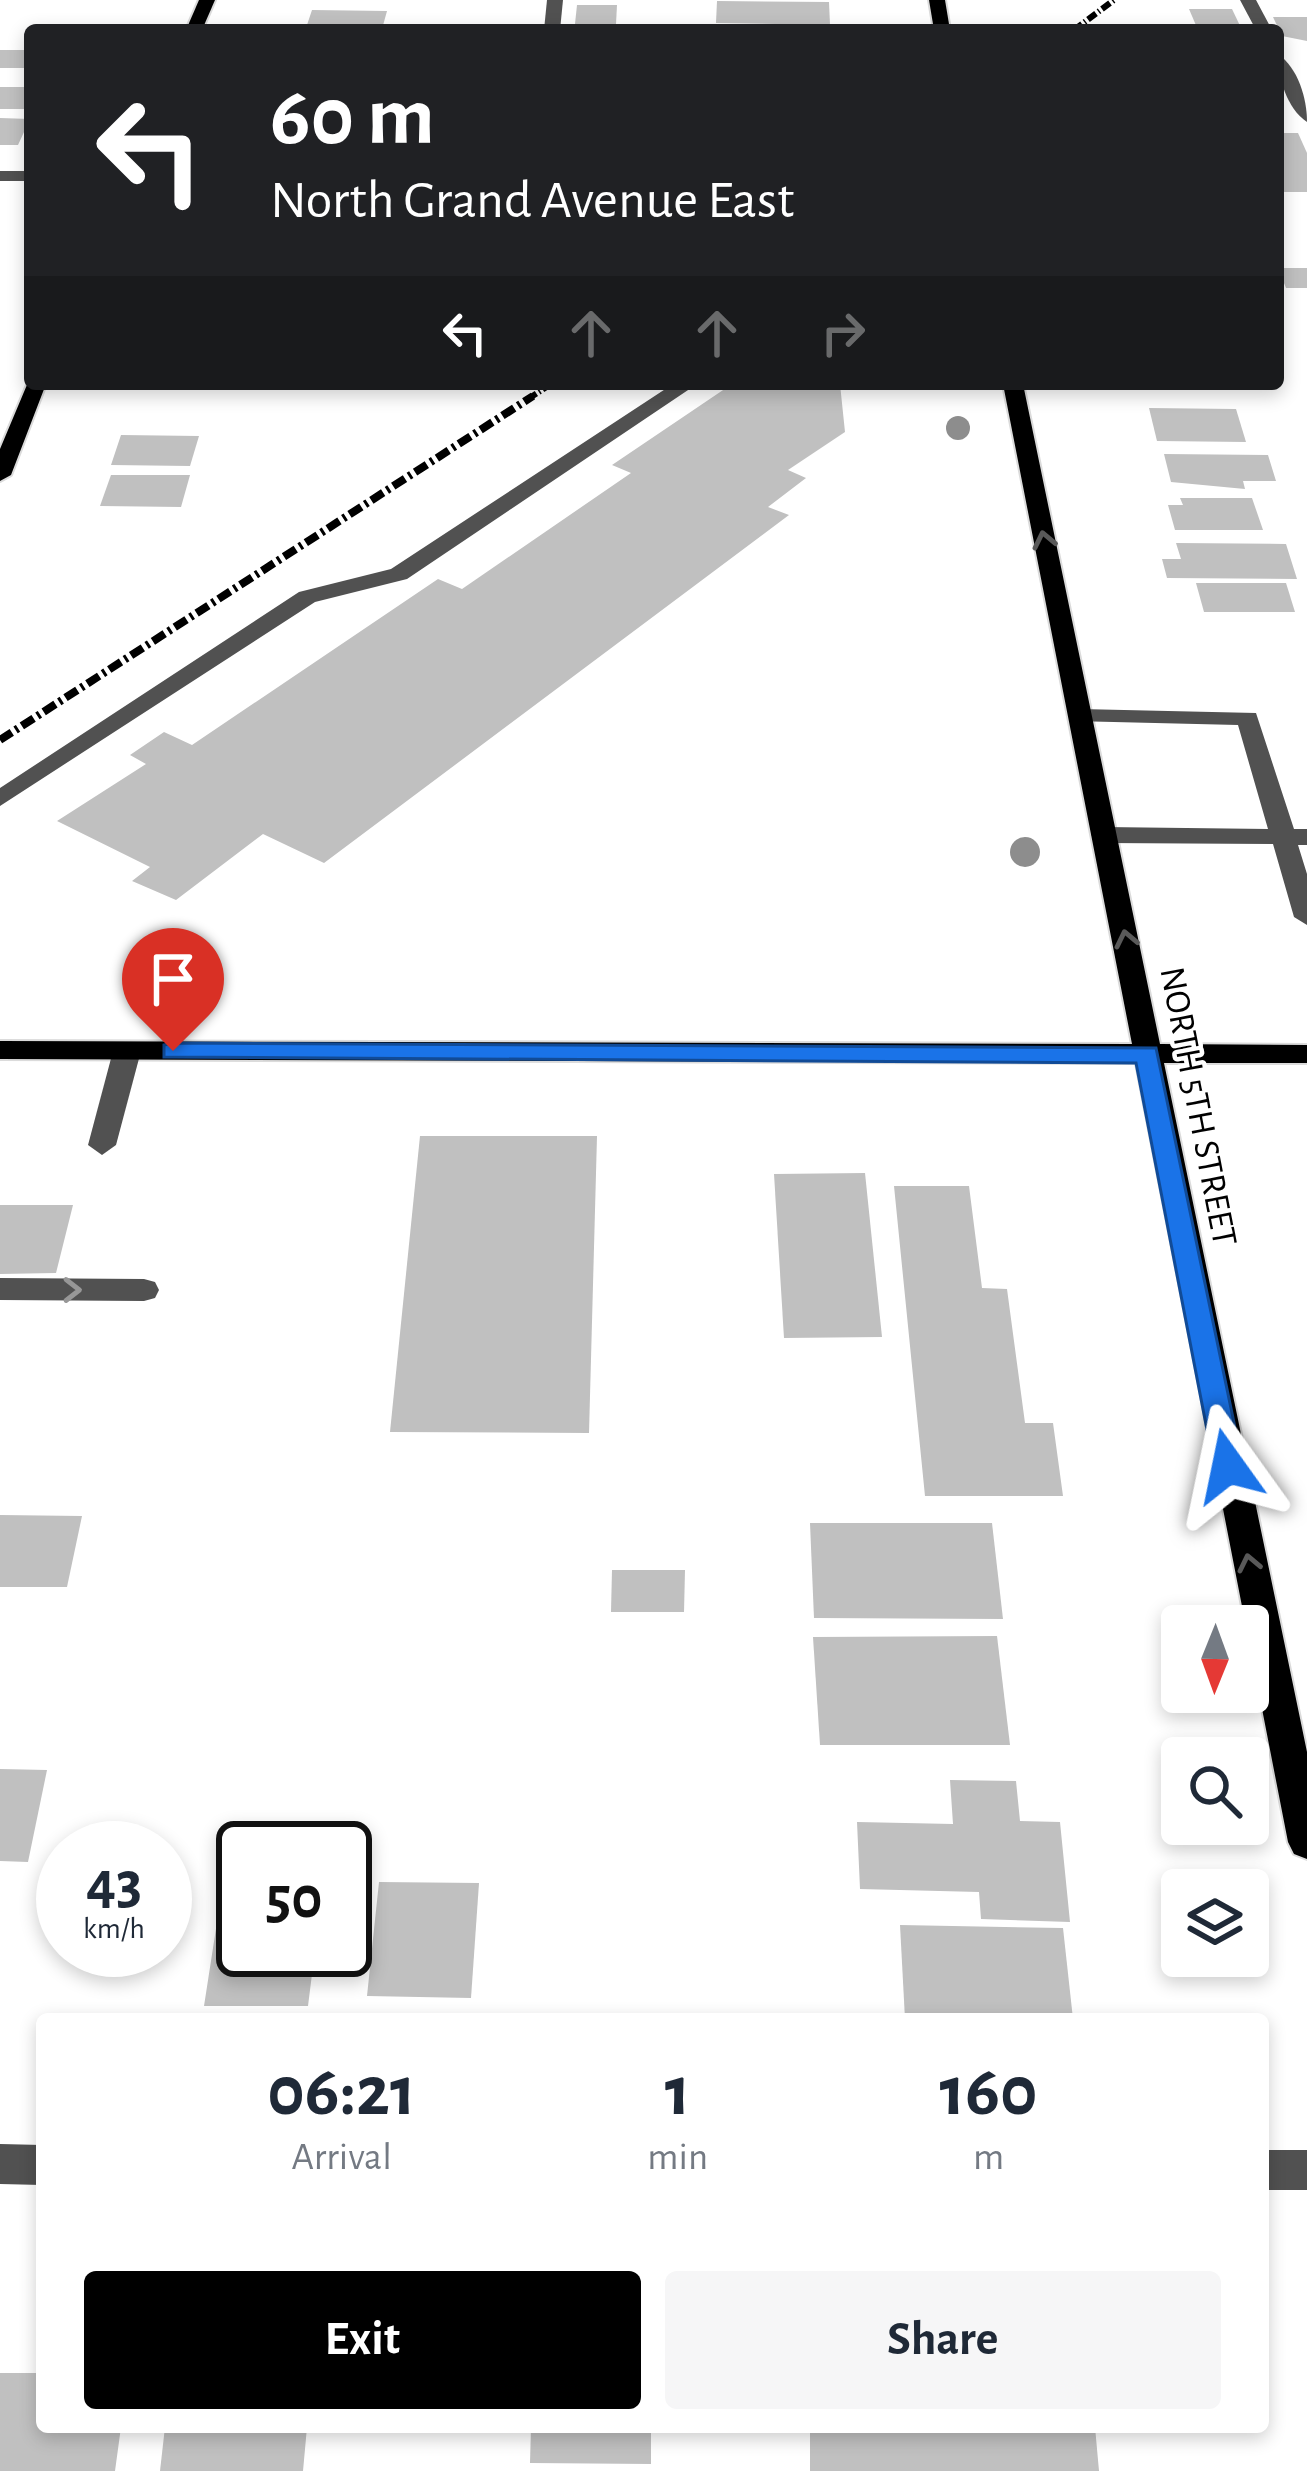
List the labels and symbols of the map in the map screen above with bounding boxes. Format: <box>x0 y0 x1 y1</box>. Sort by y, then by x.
one-way arrow <box>1033 531 1058 551</box>
pin <box>122 928 224 1051</box>
one-way arrow <box>1114 930 1139 950</box>
street label: NORTH 5TH STREET <box>1153 964 1243 1249</box>
one-way arrow <box>64 1277 82 1303</box>
position arrow <box>1165 1403 1291 1529</box>
one-way arrow <box>1237 1554 1262 1574</box>
north arrow <box>1161 1605 1269 1713</box>
speed limit sign: 50 <box>216 1821 372 1977</box>

